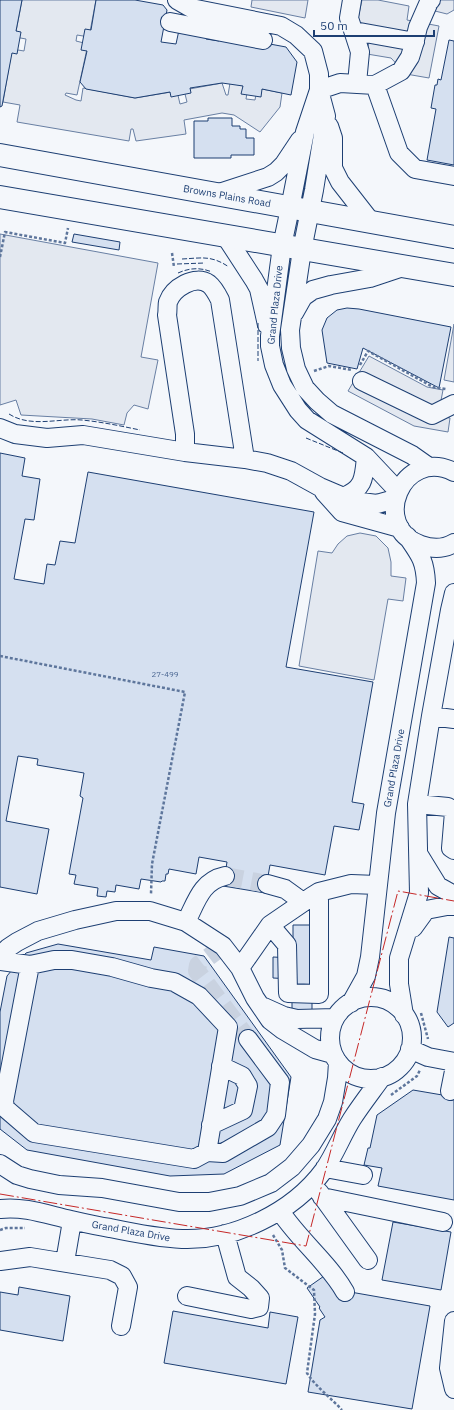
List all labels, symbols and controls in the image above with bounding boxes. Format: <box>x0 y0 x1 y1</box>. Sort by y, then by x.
scale bar <box>314 12 434 38</box>
text: 50 m <box>320 18 348 33</box>
street label: Browns Plains Road <box>182 182 272 210</box>
street label: Grand Plaza Drive <box>264 264 286 345</box>
house number: 27-499 <box>151 669 179 679</box>
street label: Grand Plaza Drive <box>381 727 407 808</box>
street label: Grand Plaza Drive <box>91 1218 172 1244</box>

